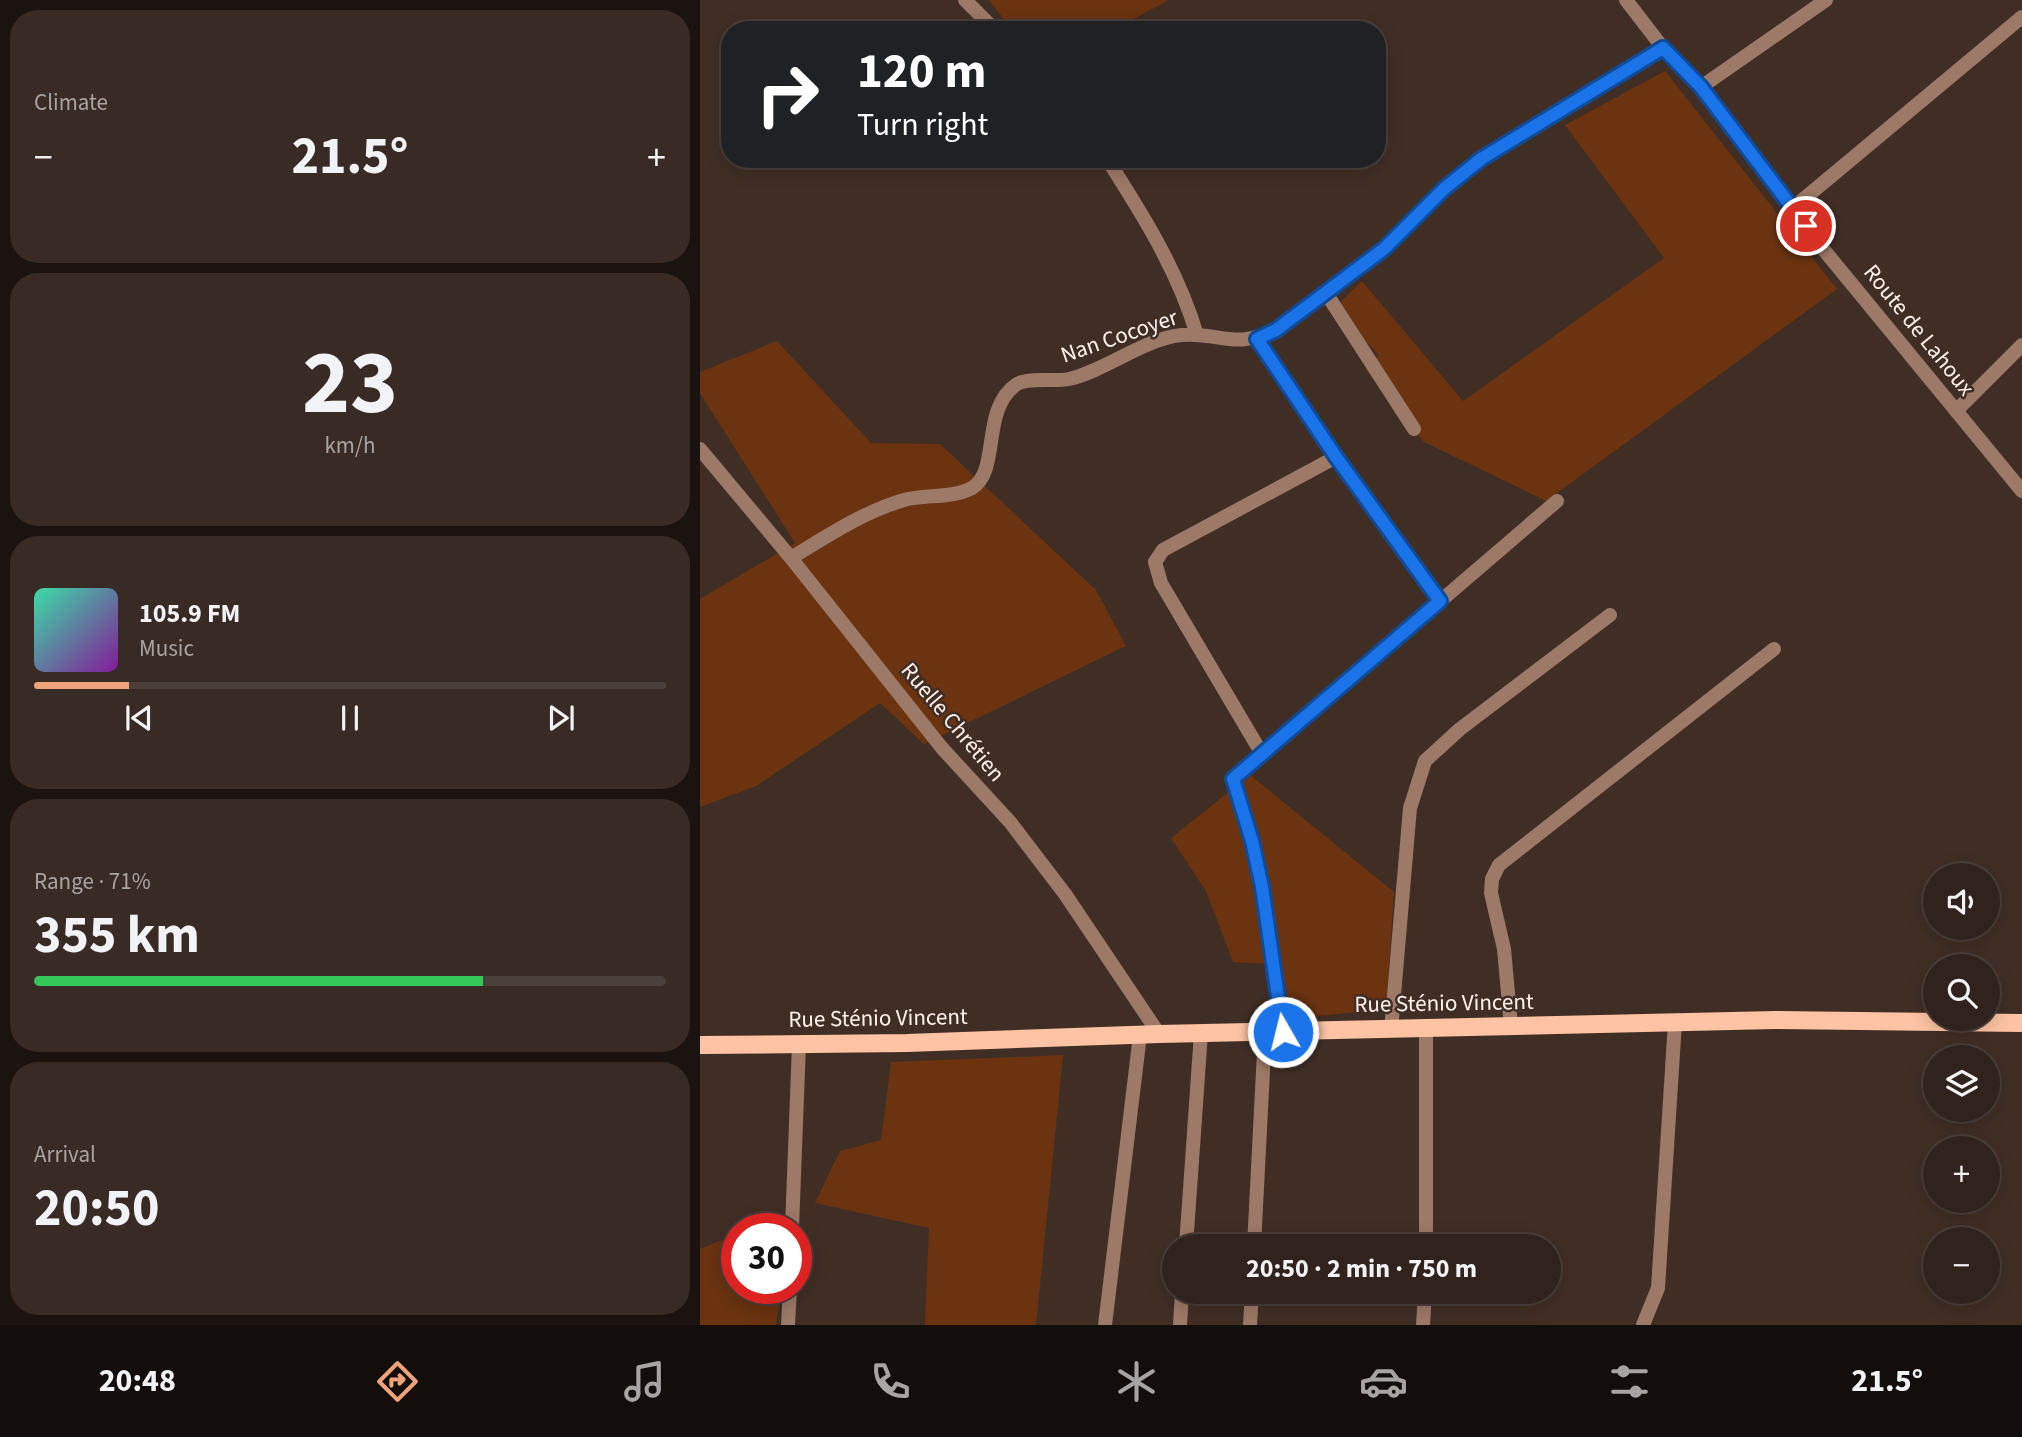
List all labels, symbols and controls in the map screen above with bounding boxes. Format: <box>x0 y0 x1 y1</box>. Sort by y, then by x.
text: 120 m <box>857 37 986 107</box>
icon: right <box>742 49 833 140</box>
text: Climate <box>34 86 108 119</box>
text: Turn right <box>857 102 988 148</box>
text: 21.5° <box>292 120 408 194</box>
text: − <box>34 131 53 185</box>
text: + <box>647 131 666 185</box>
pin <box>1776 196 1836 256</box>
icon: arrive <box>1787 207 1825 245</box>
street label: Route de Lahoux <box>1856 257 1982 403</box>
street label: Nan Cocoyer <box>1056 300 1183 371</box>
text: 23 <box>302 319 398 448</box>
text: km/h <box>324 429 376 462</box>
text: 105.9 FM <box>139 595 240 632</box>
text: Music <box>139 632 194 665</box>
street label: Ruelle Chrétien <box>893 655 1013 789</box>
icon: previous <box>120 699 158 737</box>
icon: pause <box>331 699 369 737</box>
icon: next <box>542 699 580 737</box>
map controls <box>1923 863 2000 1304</box>
button: sound <box>1923 863 2000 940</box>
text: Range · 71% <box>34 865 151 898</box>
text: 355 km <box>34 899 200 973</box>
button: search <box>1923 954 2000 1031</box>
street label: Rue Sténio Vincent <box>1354 985 1534 1021</box>
position arrow <box>1246 995 1320 1069</box>
street label: Rue Sténio Vincent <box>788 1000 968 1036</box>
button: layers <box>1923 1045 2000 1122</box>
button: + <box>1923 1136 2000 1213</box>
text: Arrival <box>34 1138 96 1171</box>
text: 20:50 <box>34 1172 159 1246</box>
speed limit sign: 30 <box>721 1213 812 1304</box>
button: − <box>1923 1227 2000 1304</box>
text: 20:50 · 2 min · 750 m <box>1246 1250 1477 1287</box>
icon: directions <box>373 1357 422 1406</box>
icon: music <box>620 1357 669 1406</box>
icon: phone <box>866 1357 915 1406</box>
icon: climate <box>1112 1357 1161 1406</box>
icon: car <box>1359 1357 1408 1406</box>
icon: filters <box>1605 1357 1654 1406</box>
text: 20:48 <box>99 1358 176 1404</box>
text: 21.5° <box>1851 1358 1923 1404</box>

